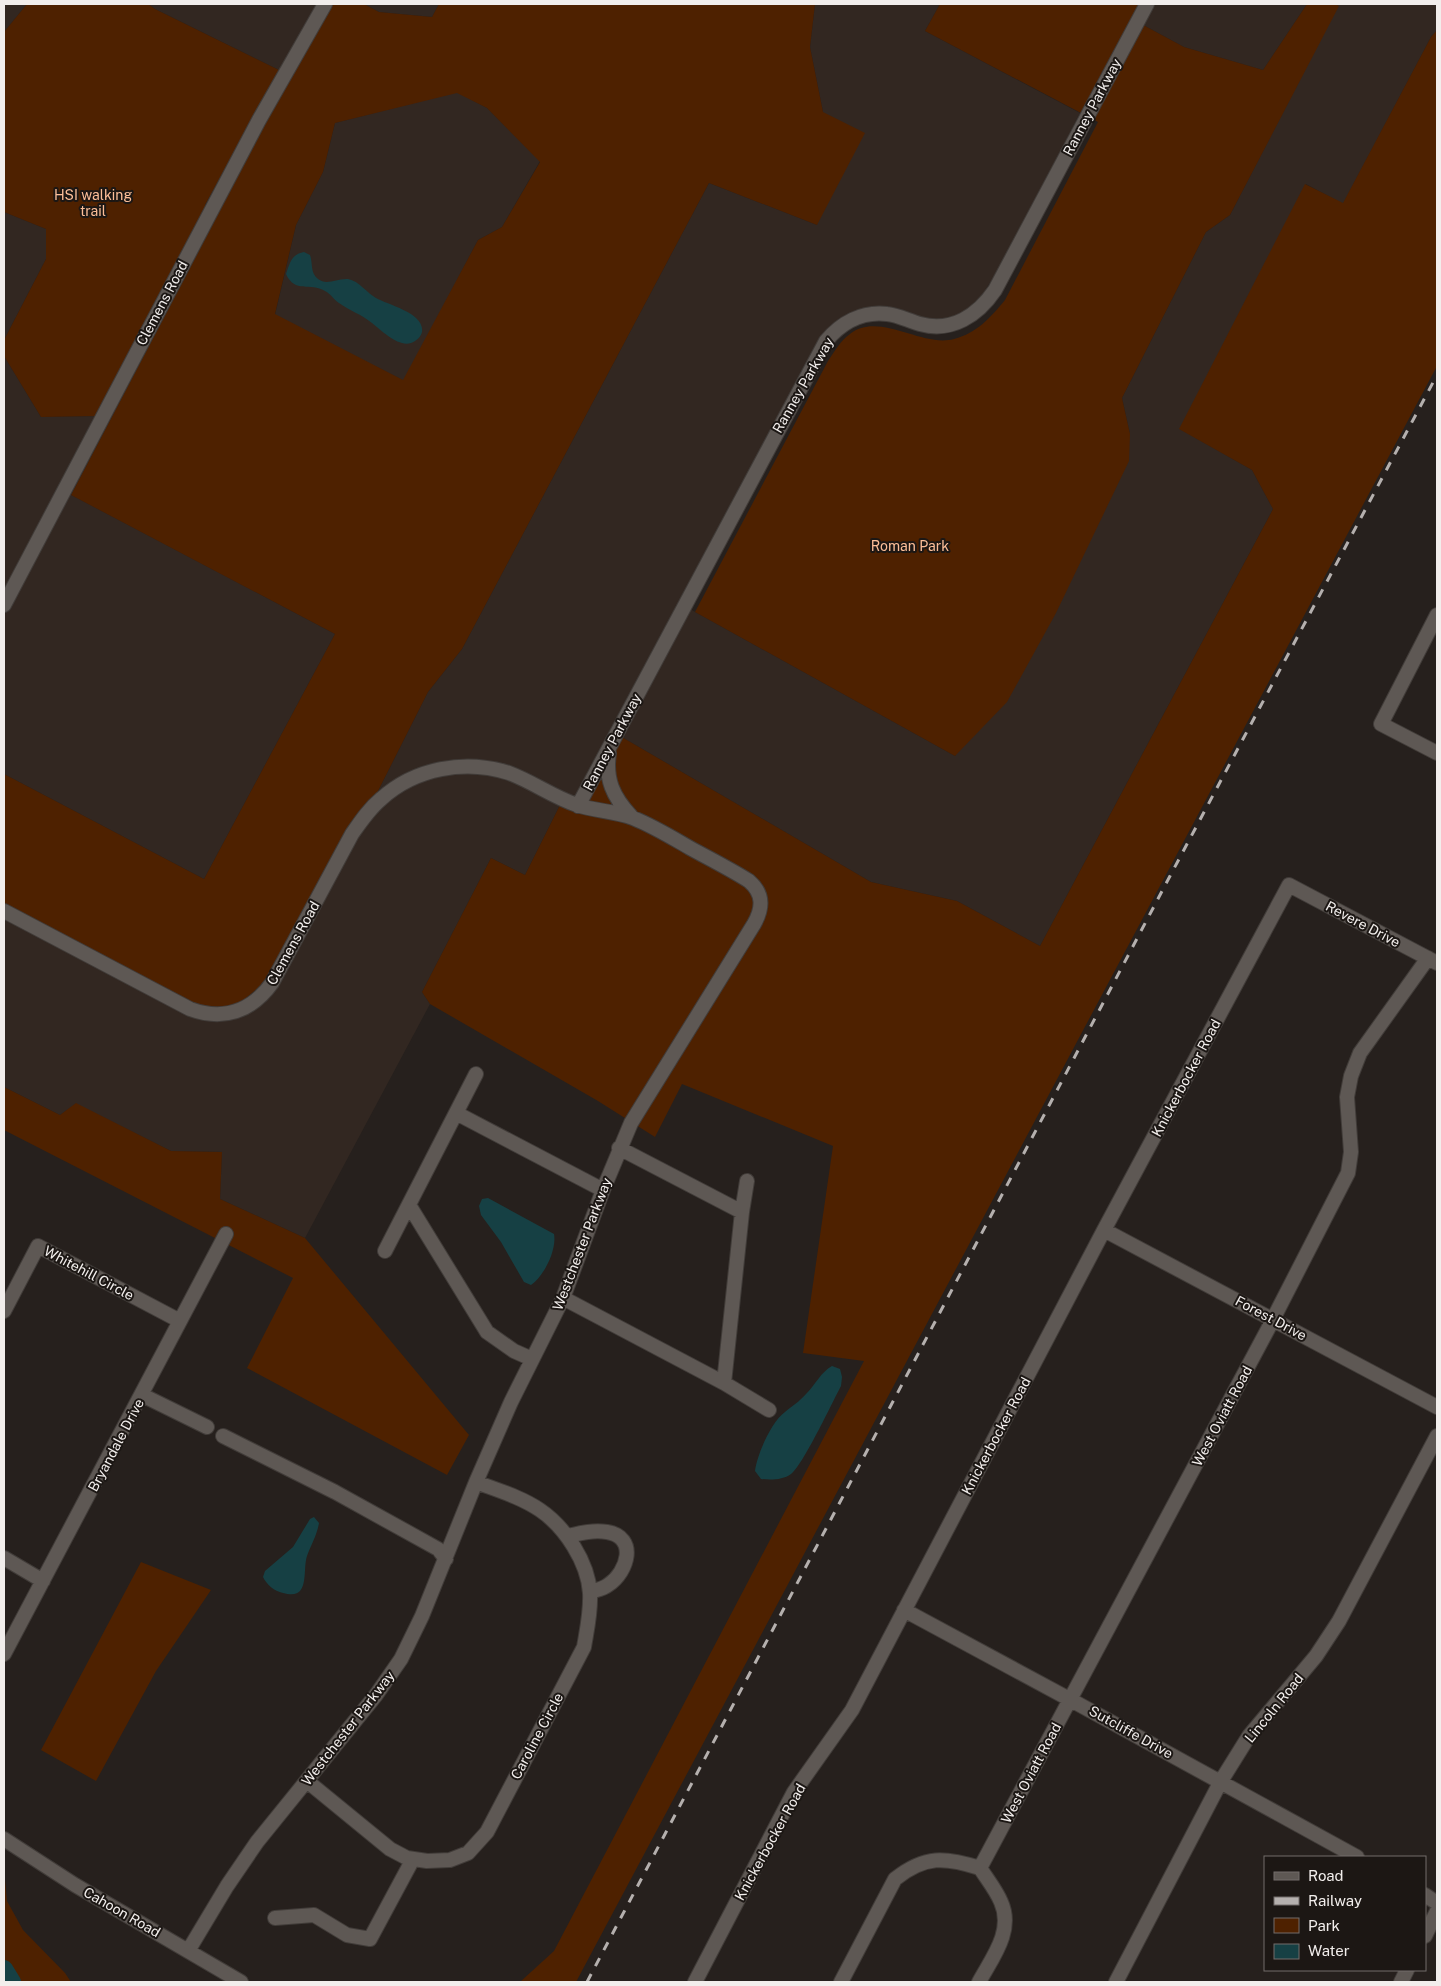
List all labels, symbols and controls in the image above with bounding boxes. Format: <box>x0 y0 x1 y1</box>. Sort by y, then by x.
street label: Ranney Parkway <box>1060 55 1125 158</box>
park label: HSI walking trail <box>54 187 132 219</box>
street label: Clemens Road <box>133 258 191 348</box>
street label: Ranney Parkway <box>769 334 837 436</box>
park label: Roman Park <box>871 538 949 554</box>
street label: Ranney Parkway <box>580 690 645 793</box>
street label: Clemens Road <box>263 898 323 988</box>
street label: Revere Drive <box>1323 898 1403 950</box>
street label: Knickerbocker Road <box>1148 1016 1224 1140</box>
street label: Westchester Parkway <box>549 1175 615 1313</box>
street label: Whitehill Circle <box>41 1243 137 1303</box>
street label: Forest Drive <box>1233 1292 1309 1344</box>
street label: West Oviatt Road <box>1189 1363 1255 1469</box>
street label: Knickerbocker Road <box>958 1374 1034 1498</box>
street label: Bryandale Drive <box>85 1396 147 1494</box>
street label: Westchester Parkway <box>298 1667 398 1788</box>
street label: Lincoln Road <box>1241 1670 1307 1746</box>
street label: Caroline Circle <box>508 1690 567 1782</box>
street label: Sutcliffe Drive <box>1086 1702 1176 1762</box>
street label: West Oviatt Road <box>998 1720 1064 1826</box>
street label: Knickerbocker Road <box>731 1781 809 1903</box>
legend <box>1264 1856 1426 1971</box>
text: Road <box>1308 1867 1344 1884</box>
street label: Cahoon Road <box>81 1884 163 1940</box>
text: Railway <box>1308 1892 1362 1909</box>
text: Park <box>1308 1917 1340 1934</box>
text: Water <box>1308 1942 1350 1959</box>

